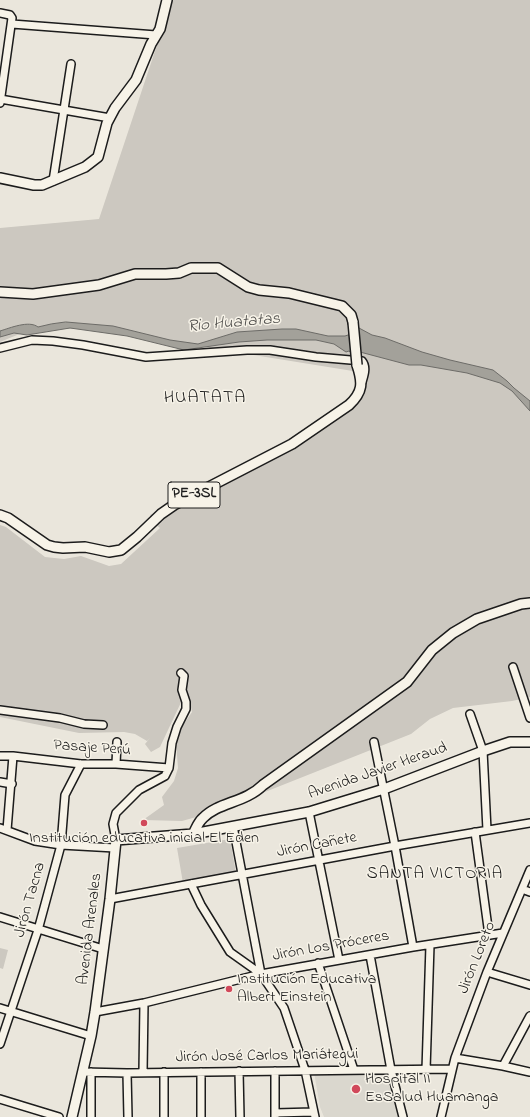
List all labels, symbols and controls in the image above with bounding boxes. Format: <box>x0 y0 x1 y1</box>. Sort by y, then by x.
water label: Rio Huatatas <box>187 310 281 338</box>
district label: HUATATA <box>164 388 246 410</box>
road number: PE-3SL <box>168 482 220 508</box>
street label: Pasaje Perú <box>53 737 131 761</box>
street label: Avenida Javier Heraud <box>306 739 450 805</box>
marker: Institución educativa inicial El Eden <box>139 818 149 828</box>
place label: Institución educativa inicial El Eden <box>29 829 259 849</box>
street label: Jirón Cañete <box>275 829 359 863</box>
street label: Jirón Tacna <box>11 860 51 940</box>
district label: SANTA VICTORIA <box>367 865 503 885</box>
street label: Avenida Arenales <box>75 872 107 986</box>
street label: Jirón Loreto <box>455 919 501 997</box>
street label: Jirón Los Próceres <box>271 927 391 967</box>
place label: Institución Educativa Albert Einstein <box>237 970 376 1008</box>
marker: Institución Educativa Albert Einstein <box>224 984 234 994</box>
street label: Jirón José Carlos Mariátegui <box>175 1046 359 1068</box>
place label: Hospital II EsSalud Huamanga <box>365 1070 498 1108</box>
marker: Hospital II EsSalud Huamanga <box>350 1083 362 1095</box>

